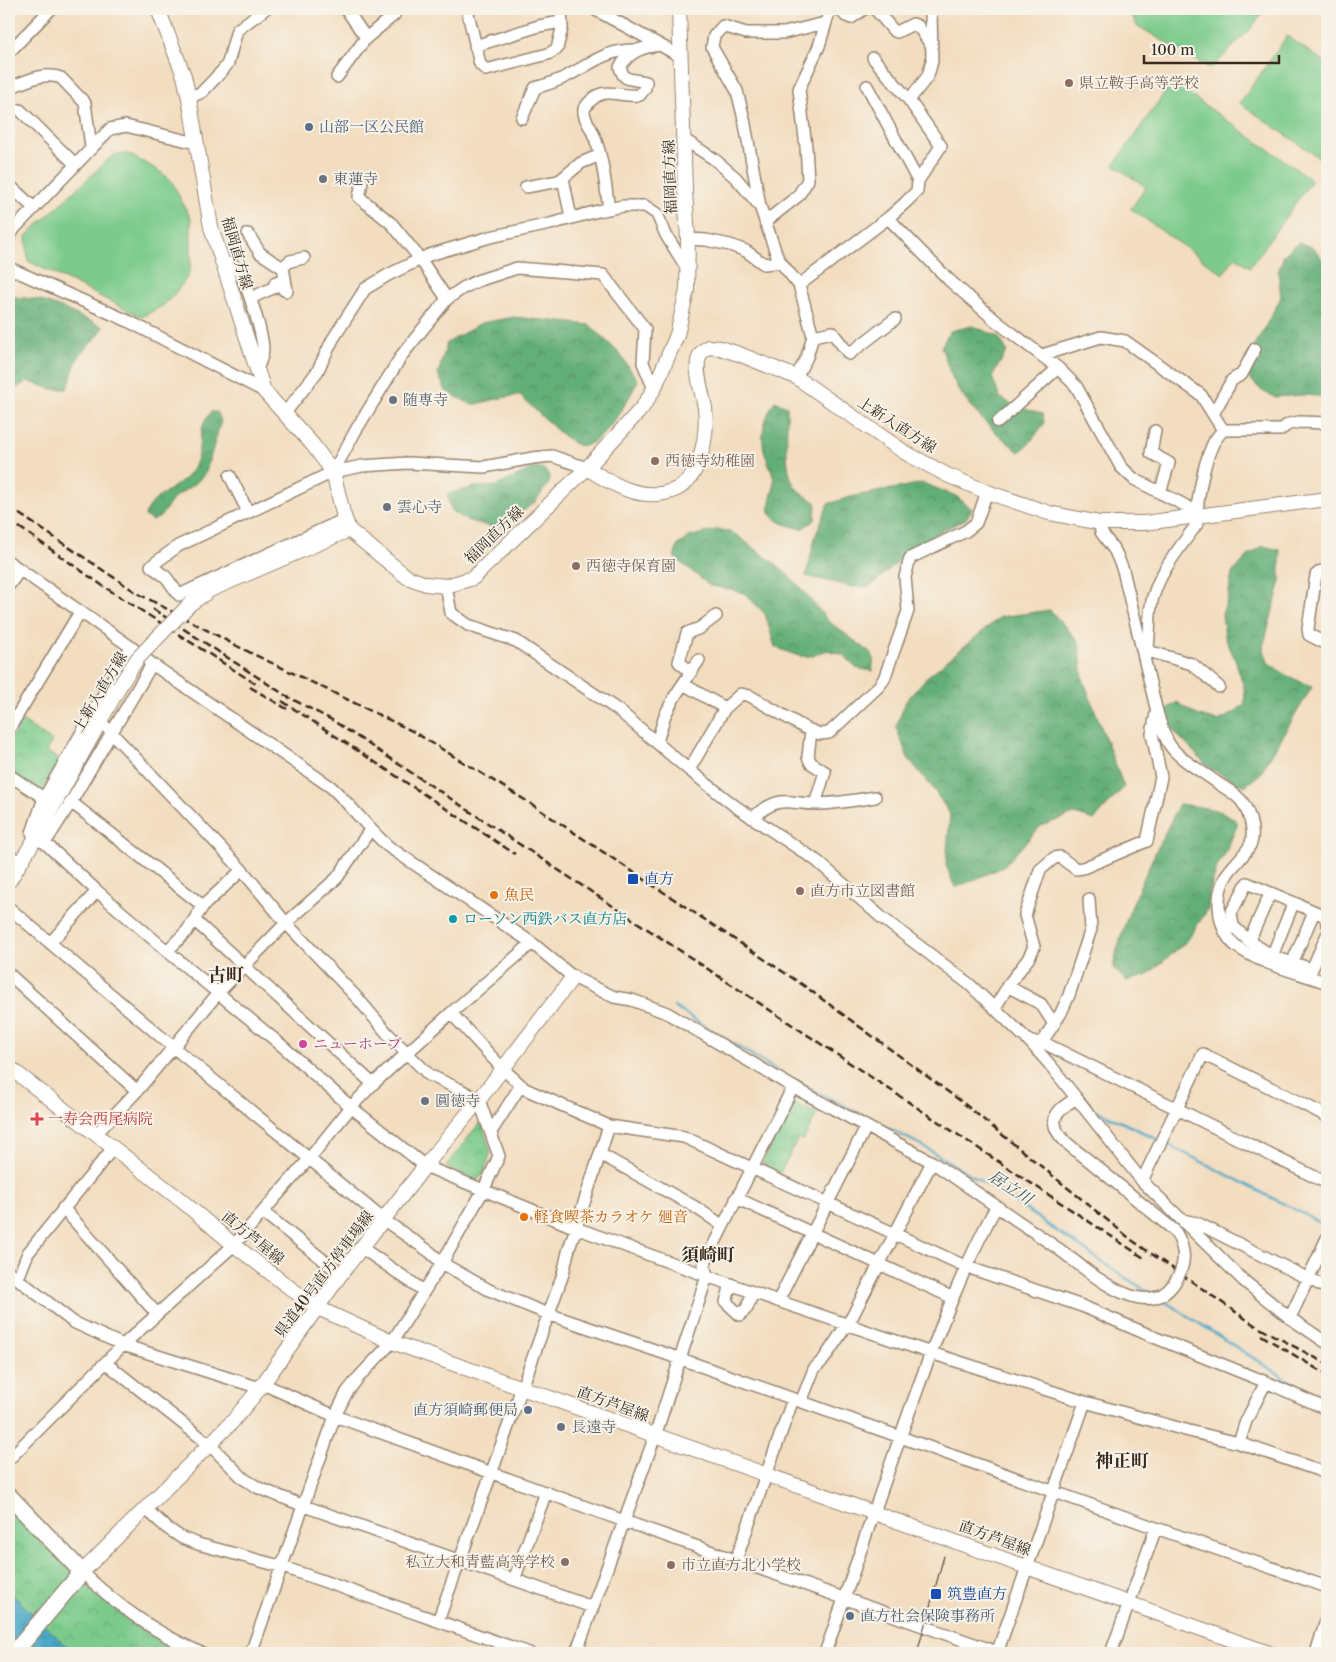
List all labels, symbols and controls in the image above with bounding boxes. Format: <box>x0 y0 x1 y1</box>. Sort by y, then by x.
scale bar <box>1144 32 1278 64</box>
text: 100 m <box>1151 40 1194 59</box>
place label: 県立鞍手高等学校 <box>1079 73 1199 92</box>
marker: 県立鞍手高等学校 <box>1063 77 1075 89</box>
place label: 山部一区公民館 <box>319 117 424 136</box>
marker: 山部一区公民館 <box>303 121 315 133</box>
street label: 福岡直方線 <box>659 139 680 215</box>
place label: 東蓮寺 <box>333 169 378 188</box>
marker: 東蓮寺 <box>317 173 329 185</box>
street label: 福岡直方線 <box>218 214 257 292</box>
place label: 随専寺 <box>403 390 448 409</box>
street label: 上新入直方線 <box>854 392 940 457</box>
marker: 随専寺 <box>387 394 399 406</box>
place label: 西徳寺幼稚園 <box>665 451 755 470</box>
marker: 西徳寺幼稚園 <box>649 455 661 467</box>
place label: 雲心寺 <box>397 497 442 516</box>
marker: 雲心寺 <box>381 501 393 513</box>
street label: 福岡直方線 <box>460 502 527 568</box>
place label: 西徳寺保育園 <box>586 556 676 575</box>
marker: 西徳寺保育園 <box>570 560 582 572</box>
street label: 上新入直方線 <box>68 648 131 735</box>
place label: 直方 <box>644 869 674 888</box>
marker: 直方 <box>626 872 640 886</box>
place label: 直方市立図書館 <box>810 881 915 900</box>
place label: 魚民 <box>504 885 534 904</box>
marker: 直方市立図書館 <box>794 885 806 897</box>
marker: 魚民 <box>488 889 500 901</box>
place label: ローソン西鉄バス直方店 <box>463 909 627 928</box>
marker: ローソン西鉄バス直方店 <box>447 913 459 925</box>
district label: 古町 <box>208 964 244 986</box>
place label: ニューホープ <box>313 1034 402 1053</box>
marker: ニューホープ <box>297 1038 309 1050</box>
place label: 圓徳寺 <box>435 1091 480 1110</box>
marker: 圓徳寺 <box>419 1095 431 1107</box>
place label: 一寿会西尾病院 <box>48 1109 153 1128</box>
marker: 一寿会西尾病院 <box>30 1112 44 1126</box>
water label: 居立川 <box>985 1166 1038 1210</box>
street label: 直方芦屋線 <box>218 1207 288 1269</box>
street label: 県道40号直方停車場線 <box>270 1207 377 1341</box>
place label: 軽食喫茶カラオケ 廻音 <box>534 1207 688 1226</box>
marker: 軽食喫茶カラオケ 廻音 <box>518 1211 530 1223</box>
district label: 須崎町 <box>681 1244 735 1266</box>
street label: 直方芦屋線 <box>575 1382 652 1425</box>
place label: 直方須崎郵便局 <box>413 1400 518 1419</box>
marker: 直方須崎郵便局 <box>522 1404 534 1416</box>
place label: 長遠寺 <box>571 1417 616 1436</box>
marker: 長遠寺 <box>555 1421 567 1433</box>
district label: 神正町 <box>1095 1450 1149 1472</box>
street label: 直方芦屋線 <box>957 1516 1034 1559</box>
place label: 私立大和青藍高等学校 <box>405 1552 555 1571</box>
place label: 市立直方北小学校 <box>681 1555 801 1574</box>
marker: 私立大和青藍高等学校 <box>559 1556 571 1568</box>
marker: 市立直方北小学校 <box>665 1559 677 1571</box>
place label: 筑豊直方 <box>947 1584 1007 1603</box>
marker: 筑豊直方 <box>929 1587 943 1601</box>
place label: 直方社会保険事務所 <box>860 1606 995 1625</box>
marker: 直方社会保険事務所 <box>844 1610 856 1622</box>

